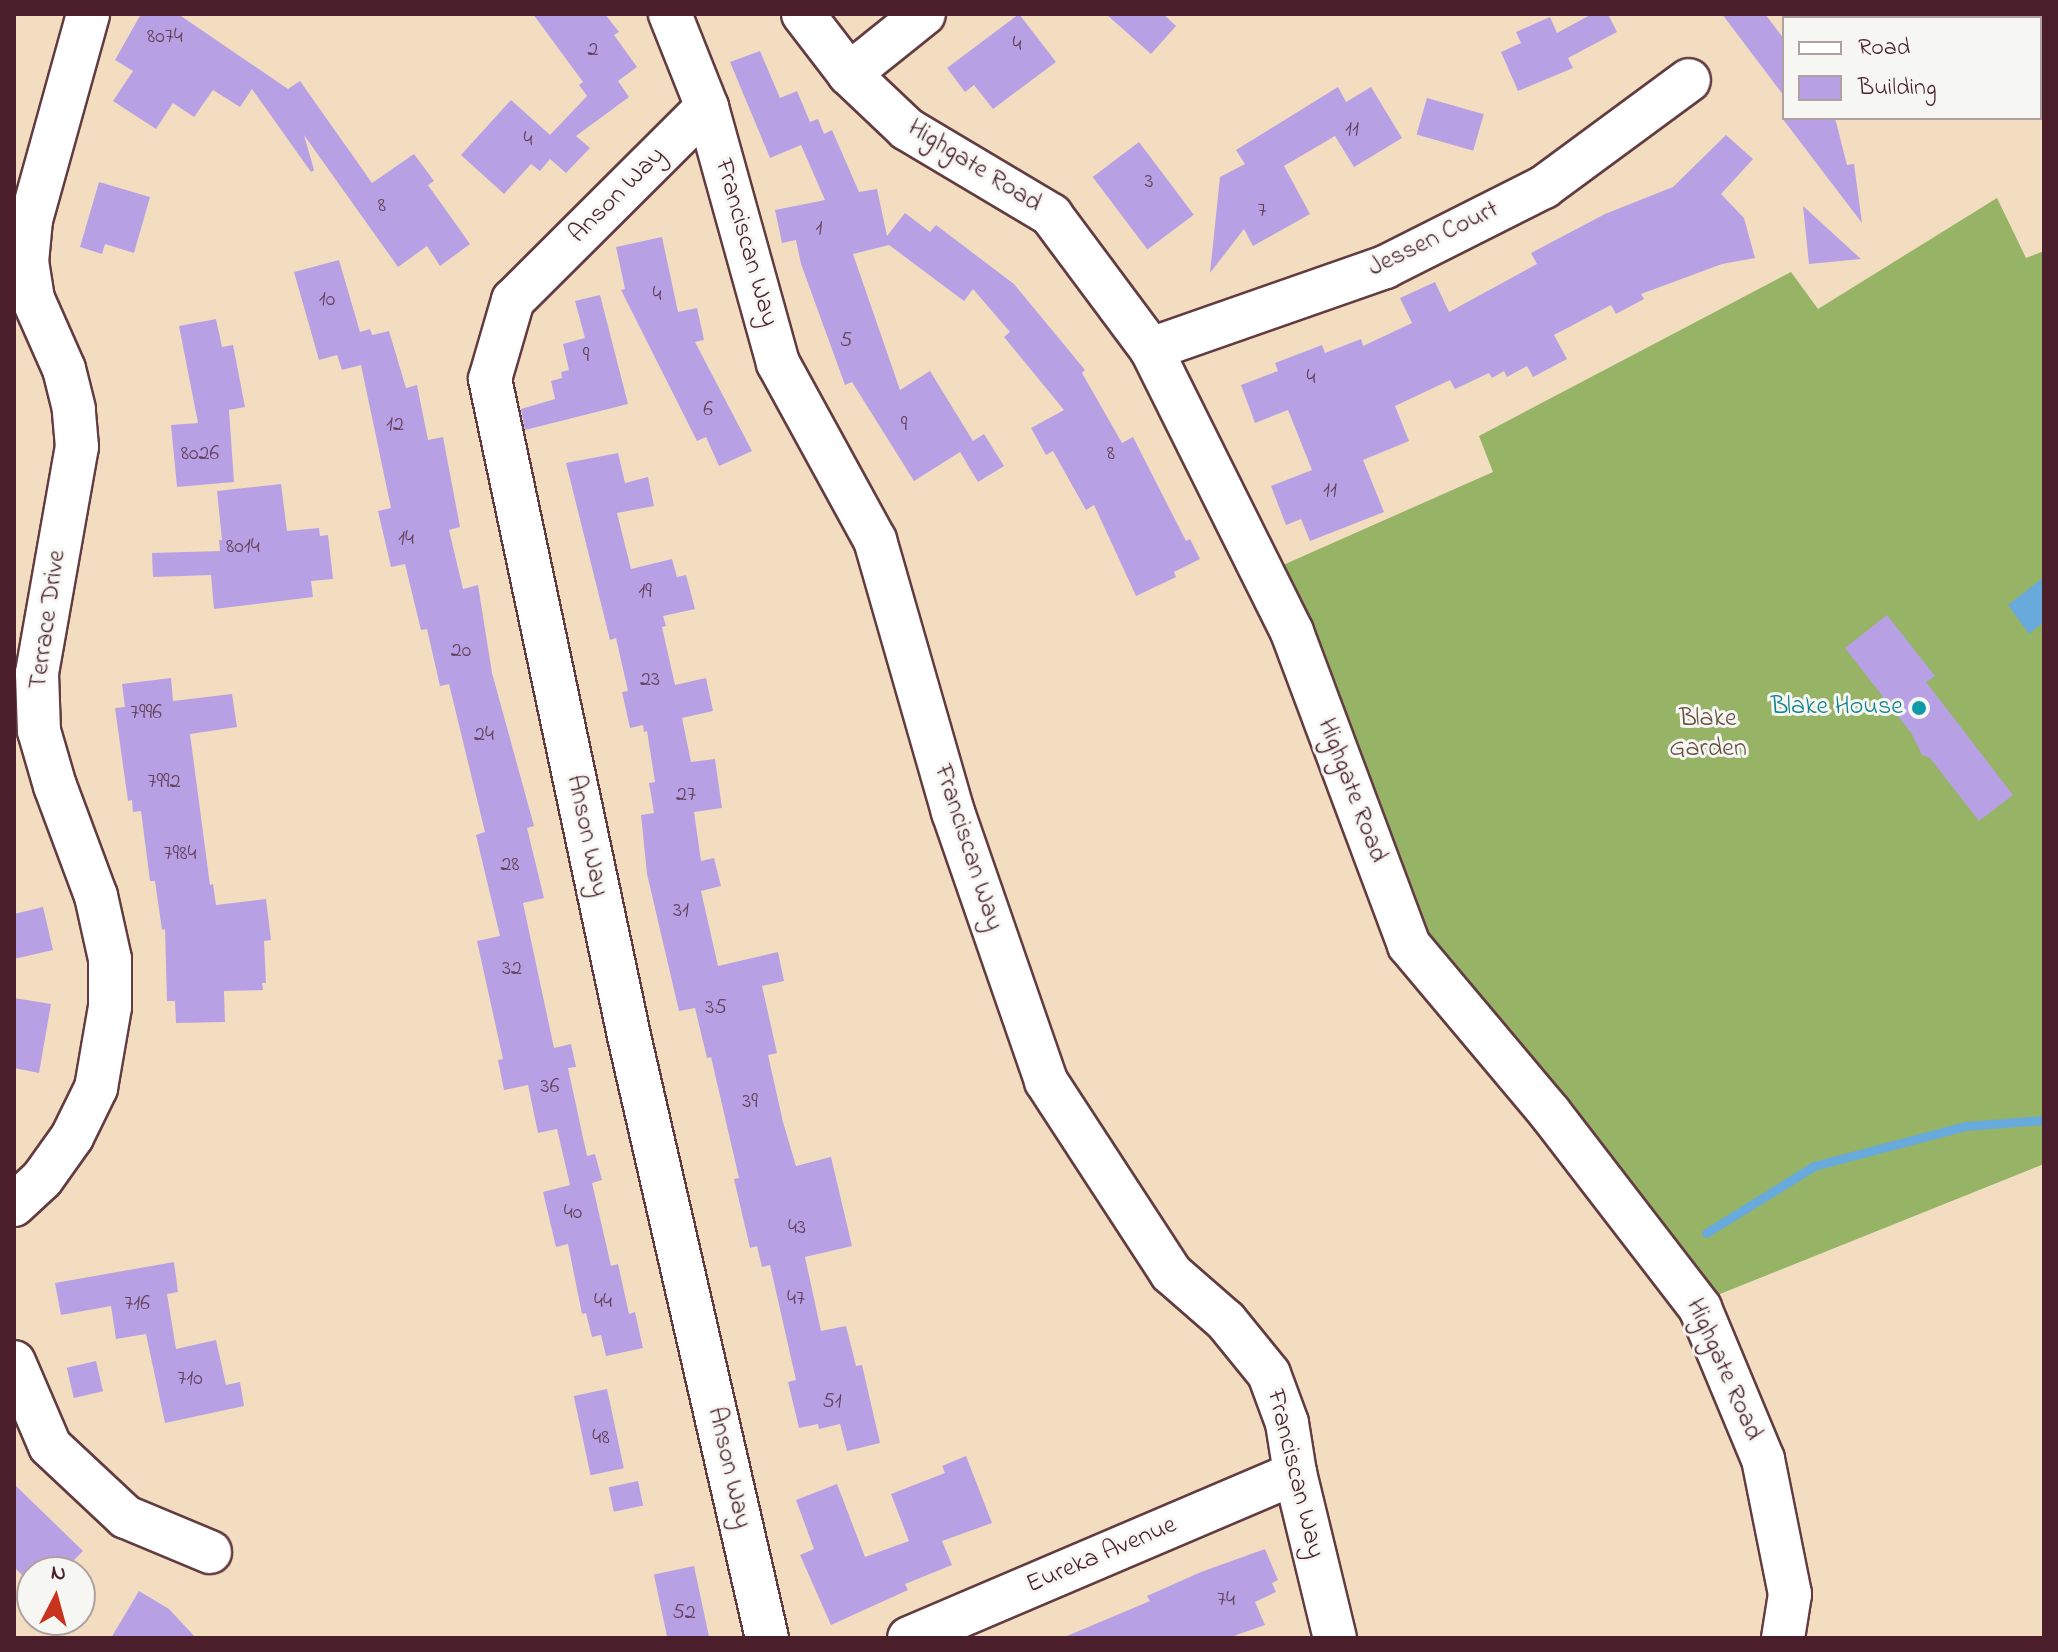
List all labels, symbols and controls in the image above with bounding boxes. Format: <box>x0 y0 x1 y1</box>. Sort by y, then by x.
legend <box>1782 16 2042 120</box>
house number: 8074 <box>147 25 183 51</box>
text: Road <box>1858 31 1910 66</box>
house number: 4 <box>1012 33 1022 59</box>
house number: 2 <box>588 38 598 64</box>
text: Building <box>1858 71 1937 106</box>
street label: Highgate Road <box>901 114 1047 220</box>
house number: 11 <box>1345 118 1359 144</box>
house number: 4 <box>523 128 533 154</box>
street label: Anson Way <box>563 141 673 251</box>
street label: Franciscan Way <box>706 156 784 330</box>
house number: 3 <box>1144 170 1154 196</box>
house number: 8 <box>378 194 386 220</box>
street label: Jessen Court <box>1364 195 1504 285</box>
house number: 7 <box>1257 199 1267 225</box>
house number: 1 <box>816 217 822 243</box>
house number: 4 <box>652 283 662 309</box>
house number: 10 <box>319 288 335 314</box>
house number: 5 <box>840 329 852 355</box>
house number: 9 <box>583 344 589 370</box>
house number: 4 <box>1306 366 1316 392</box>
house number: 6 <box>703 398 713 424</box>
house number: 12 <box>386 413 404 439</box>
house number: 9 <box>901 413 907 439</box>
house number: 8026 <box>181 442 219 468</box>
house number: 8 <box>1107 442 1115 468</box>
house number: 11 <box>1323 479 1337 505</box>
house number: 14 <box>398 527 414 553</box>
house number: 8014 <box>226 535 260 561</box>
street label: Terrace Drive <box>24 548 74 692</box>
house number: 19 <box>638 580 652 606</box>
house number: 20 <box>451 639 471 665</box>
house number: 23 <box>640 668 660 694</box>
place label: Blake House <box>1771 692 1903 724</box>
marker: Blake House <box>1910 699 1928 717</box>
house number: 7996 <box>130 701 162 727</box>
park label: Blake Garden <box>1669 704 1747 766</box>
street label: Highgate Road <box>1309 714 1393 868</box>
house number: 24 <box>474 723 494 749</box>
street label: Franciscan Way <box>925 761 1009 935</box>
house number: 7992 <box>147 770 181 796</box>
street label: Anson Way <box>558 772 614 900</box>
house number: 27 <box>676 783 696 809</box>
house number: 7984 <box>164 842 196 868</box>
house number: 28 <box>500 853 520 879</box>
house number: 31 <box>673 899 689 925</box>
house number: 32 <box>502 957 522 983</box>
house number: 35 <box>705 996 727 1022</box>
house number: 36 <box>541 1075 559 1101</box>
house number: 39 <box>742 1090 758 1116</box>
house number: 40 <box>564 1201 582 1227</box>
house number: 43 <box>788 1216 806 1242</box>
house number: 47 <box>787 1287 805 1313</box>
house number: 44 <box>594 1290 612 1316</box>
house number: 716 <box>124 1292 150 1318</box>
street label: Highgate Road <box>1678 1294 1768 1446</box>
house number: 710 <box>177 1367 203 1393</box>
street label: Franciscan Way <box>1258 1386 1330 1562</box>
house number: 51 <box>822 1390 842 1416</box>
street label: Anson Way <box>699 1404 757 1532</box>
house number: 48 <box>592 1426 610 1452</box>
street label: Eureka Avenue <box>1022 1510 1182 1602</box>
north arrow <box>16 1556 96 1636</box>
text: N <box>49 1557 67 1591</box>
house number: 74 <box>1217 1588 1235 1614</box>
house number: 52 <box>672 1601 696 1627</box>

